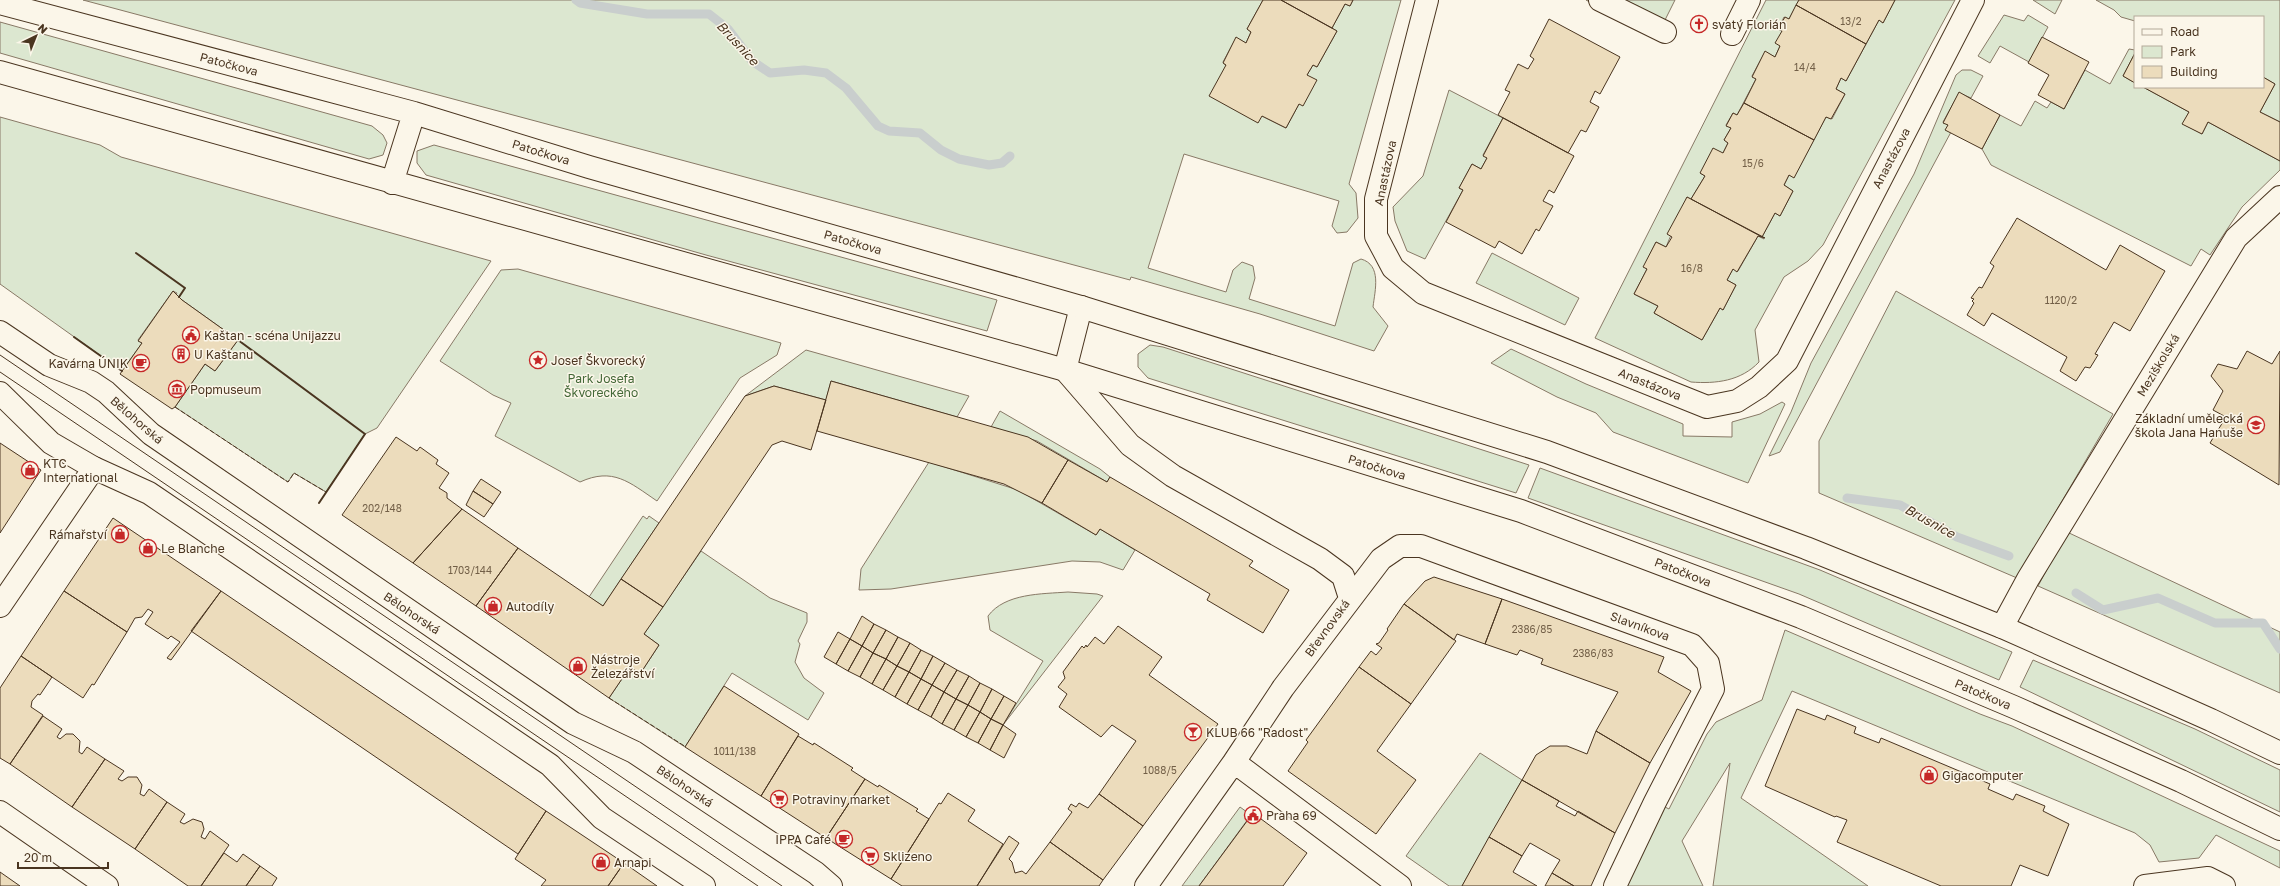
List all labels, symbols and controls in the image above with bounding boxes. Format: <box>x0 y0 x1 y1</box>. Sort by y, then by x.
church icon: svatý Florián <box>1689 14 1709 34</box>
house number: 13/2 <box>1840 15 1862 27</box>
north arrow <box>16 16 56 56</box>
legend <box>2134 16 2264 88</box>
place label: svatý Florián <box>1712 17 1786 32</box>
water label: Brusnice <box>714 18 763 70</box>
text: N <box>36 21 51 36</box>
text: Road <box>2170 24 2199 39</box>
text: Park <box>2170 44 2196 59</box>
street label: Patočkova <box>198 49 260 79</box>
house number: 14/4 <box>1794 61 1816 73</box>
text: Building <box>2170 64 2218 79</box>
street label: Anastázova <box>1869 125 1913 191</box>
street label: Patočkova <box>510 136 572 168</box>
street label: Anastázova <box>1371 139 1399 207</box>
house number: 15/6 <box>1742 157 1764 169</box>
street label: Patočkova <box>822 227 884 257</box>
house number: 16/8 <box>1681 262 1703 274</box>
house number: 1120/2 <box>2045 294 2077 306</box>
public building icon: Kaštan - scéna Unijazzu <box>181 325 201 345</box>
place label: Kaštan - scéna Unijazzu <box>204 328 341 343</box>
street label: Meziškolská <box>2133 331 2183 399</box>
building icon: U Kaštanu <box>171 344 191 364</box>
place label: U Kaštanu <box>194 347 253 362</box>
place icon: Josef Škvorecký <box>528 350 548 370</box>
cafe icon: Kavárna ÚNIK <box>131 353 151 373</box>
place label: Josef Škvorecký <box>551 353 646 368</box>
place label: Kavárna ÚNIK <box>48 356 128 371</box>
street label: Anastázova <box>1616 365 1684 403</box>
park label: Park Josefa Škvoreckého <box>564 371 638 400</box>
museum icon: Popmuseum <box>167 379 187 399</box>
place label: Popmuseum <box>190 382 261 397</box>
street label: Bělohorská <box>108 393 166 447</box>
place label: Základní umělecká škola Jana Hanuše <box>2135 411 2243 440</box>
school or university icon: Základní umělecká škola Jana Hanuše <box>2246 415 2266 435</box>
street label: Patočkova <box>1346 451 1408 483</box>
place label: KTC International <box>43 456 118 485</box>
shop icon: KTC International <box>20 460 40 480</box>
water label: Brusnice <box>1902 501 1959 542</box>
house number: 202/148 <box>362 502 402 514</box>
shop icon: Rámařství <box>110 524 130 544</box>
place label: Rámařství <box>49 527 108 542</box>
shop icon: Le Blanche <box>138 538 158 558</box>
place label: Le Blanche <box>161 541 225 556</box>
street label: Patočkova <box>1652 554 1714 590</box>
house number: 1703/144 <box>448 564 492 576</box>
street label: Bělohorská <box>381 589 443 637</box>
shop icon: Autodíly <box>483 596 503 616</box>
street label: Břevnovská <box>1301 596 1353 660</box>
place label: Autodíly <box>506 599 554 614</box>
street label: Slavníkova <box>1608 608 1672 644</box>
house number: 2386/85 <box>1512 623 1552 635</box>
house number: 2386/83 <box>1573 647 1613 659</box>
place label: Nástroje Železářství <box>591 652 655 681</box>
shop icon: Nástroje Železářství <box>568 656 588 676</box>
street label: Patočkova <box>1953 675 2013 713</box>
bar icon: KLUB 66 "Radost" <box>1183 722 1203 742</box>
place label: KLUB 66 "Radost" <box>1206 725 1308 740</box>
house number: 1011/138 <box>714 745 756 757</box>
street label: Bělohorská <box>654 762 716 810</box>
house number: 1088/5 <box>1143 764 1177 776</box>
shop icon: Gigacomputer <box>1919 765 1939 785</box>
place label: Gigacomputer <box>1942 768 2024 783</box>
supermarket icon: Potraviny market <box>769 789 789 809</box>
place label: Potraviny market <box>792 792 890 807</box>
public building icon: Praha 69 <box>1243 805 1263 825</box>
place label: Praha 69 <box>1266 808 1317 823</box>
cafe icon: IPPA Café <box>834 829 854 849</box>
place label: IPPA Café <box>775 832 831 847</box>
scale bar <box>18 844 108 870</box>
supermarket icon: Sklizeno <box>860 846 880 866</box>
place label: Sklizeno <box>883 849 932 864</box>
text: 20 m <box>24 850 52 865</box>
shop icon: Arnapi <box>591 852 611 872</box>
place label: Arnapi <box>614 855 651 870</box>

